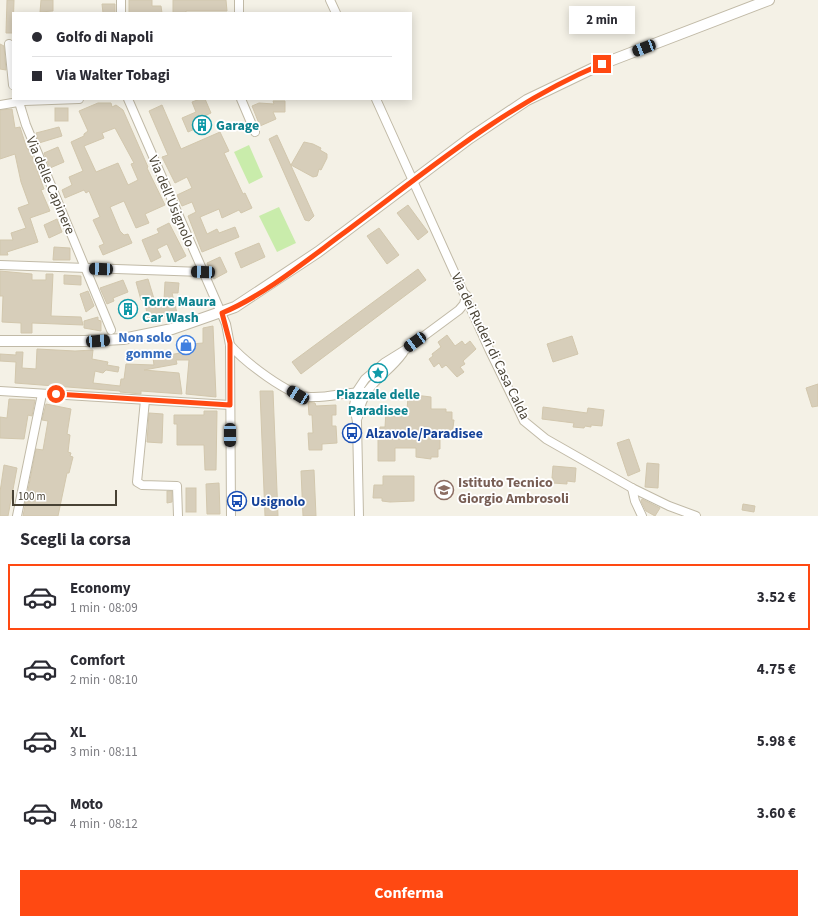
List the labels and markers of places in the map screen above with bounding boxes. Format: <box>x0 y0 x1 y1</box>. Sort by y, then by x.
building icon: Garage <box>191 114 213 136</box>
place label: Garage <box>216 116 259 136</box>
place label: Torre Maura Car Wash <box>142 292 216 328</box>
building icon: Torre Maura Car Wash <box>117 298 139 320</box>
place label: Non solo gomme <box>118 328 172 364</box>
shop icon: Non solo gomme <box>175 334 197 356</box>
place icon: Piazzale delle Paradisee <box>367 362 389 384</box>
place label: Piazzale delle Paradisee <box>336 385 420 421</box>
bus stop icon: Alzavole/Paradisee <box>341 422 363 444</box>
place label: Alzavole/Paradisee <box>365 424 483 444</box>
place label: Istituto Tecnico Giorgio Ambrosoli <box>458 473 569 509</box>
school or university icon: Istituto Tecnico Giorgio Ambrosoli <box>433 479 455 501</box>
bus stop icon: Usignolo <box>226 490 248 512</box>
place label: Usignolo <box>251 492 306 512</box>

